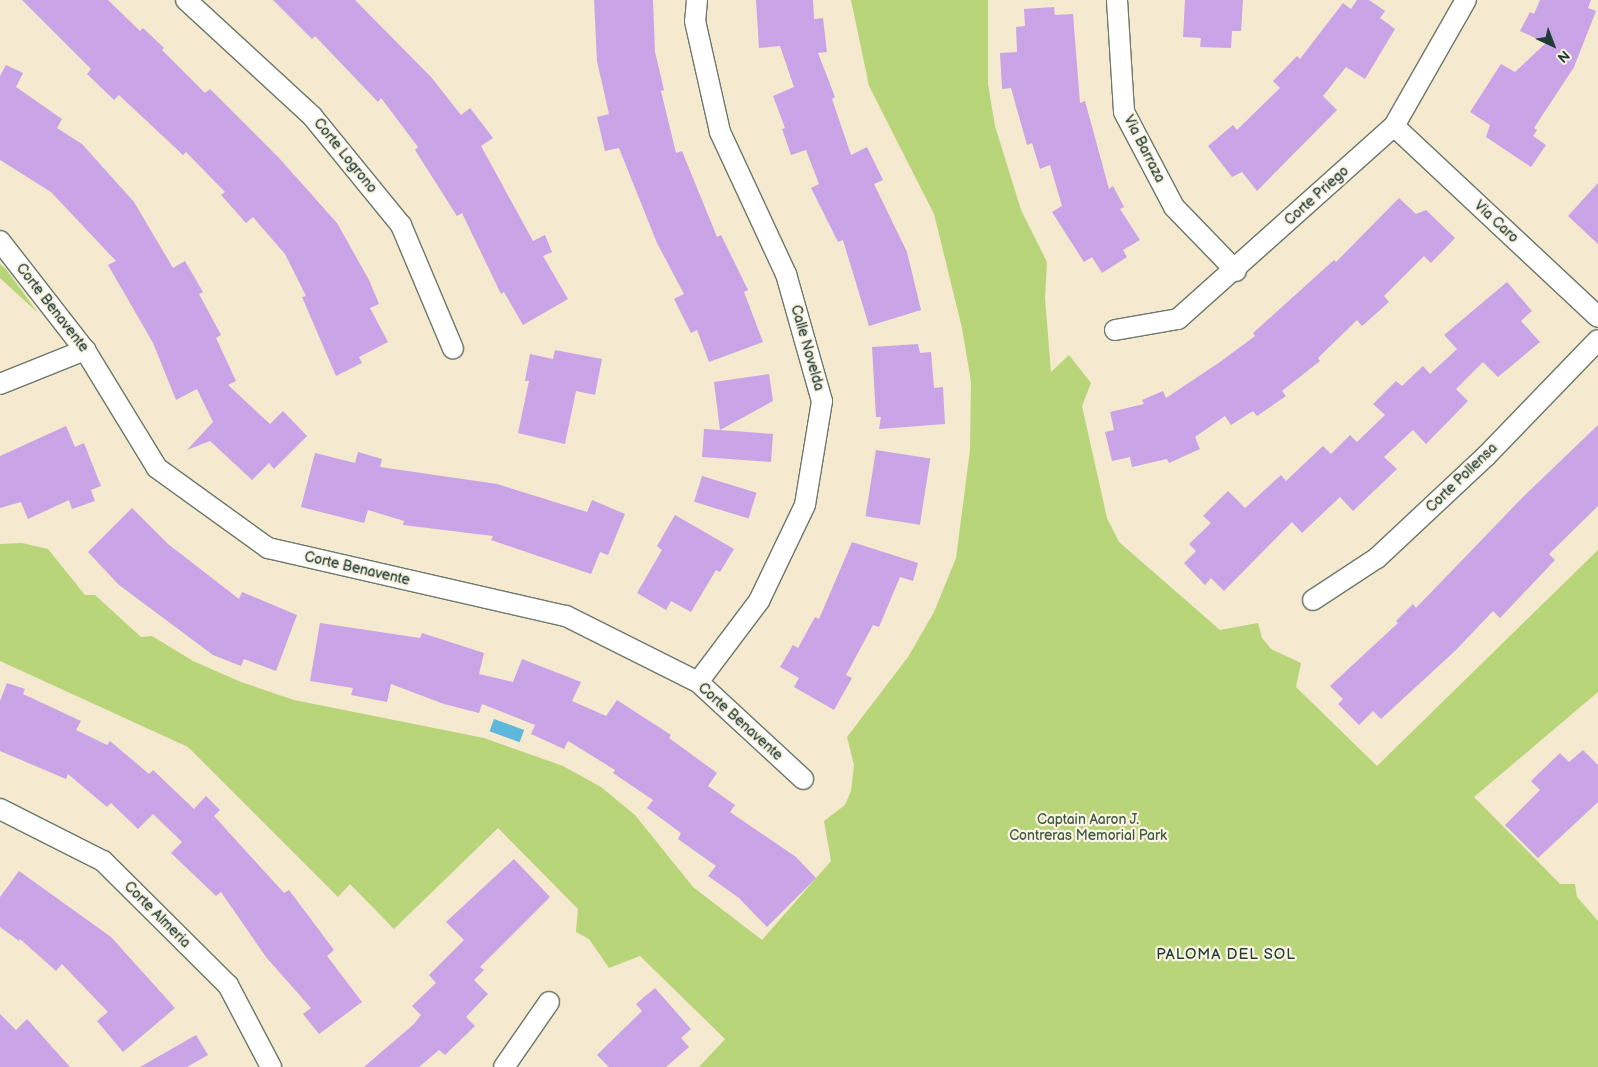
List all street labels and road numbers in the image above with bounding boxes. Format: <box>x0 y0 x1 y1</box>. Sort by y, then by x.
street label: Via Barraza <box>1120 113 1168 185</box>
street label: Corte Logrono <box>310 115 380 197</box>
street label: Corte Priego <box>1281 163 1353 229</box>
street label: Via Caro <box>1470 197 1522 247</box>
street label: Corte Benavente <box>12 260 92 356</box>
street label: Calle Novelda <box>787 303 827 393</box>
street label: Corte Pollensa <box>1423 440 1501 516</box>
street label: Corte Benavente <box>303 549 411 589</box>
street label: Corte Benavente <box>694 680 786 764</box>
street label: Corte Almeria <box>120 878 194 952</box>

